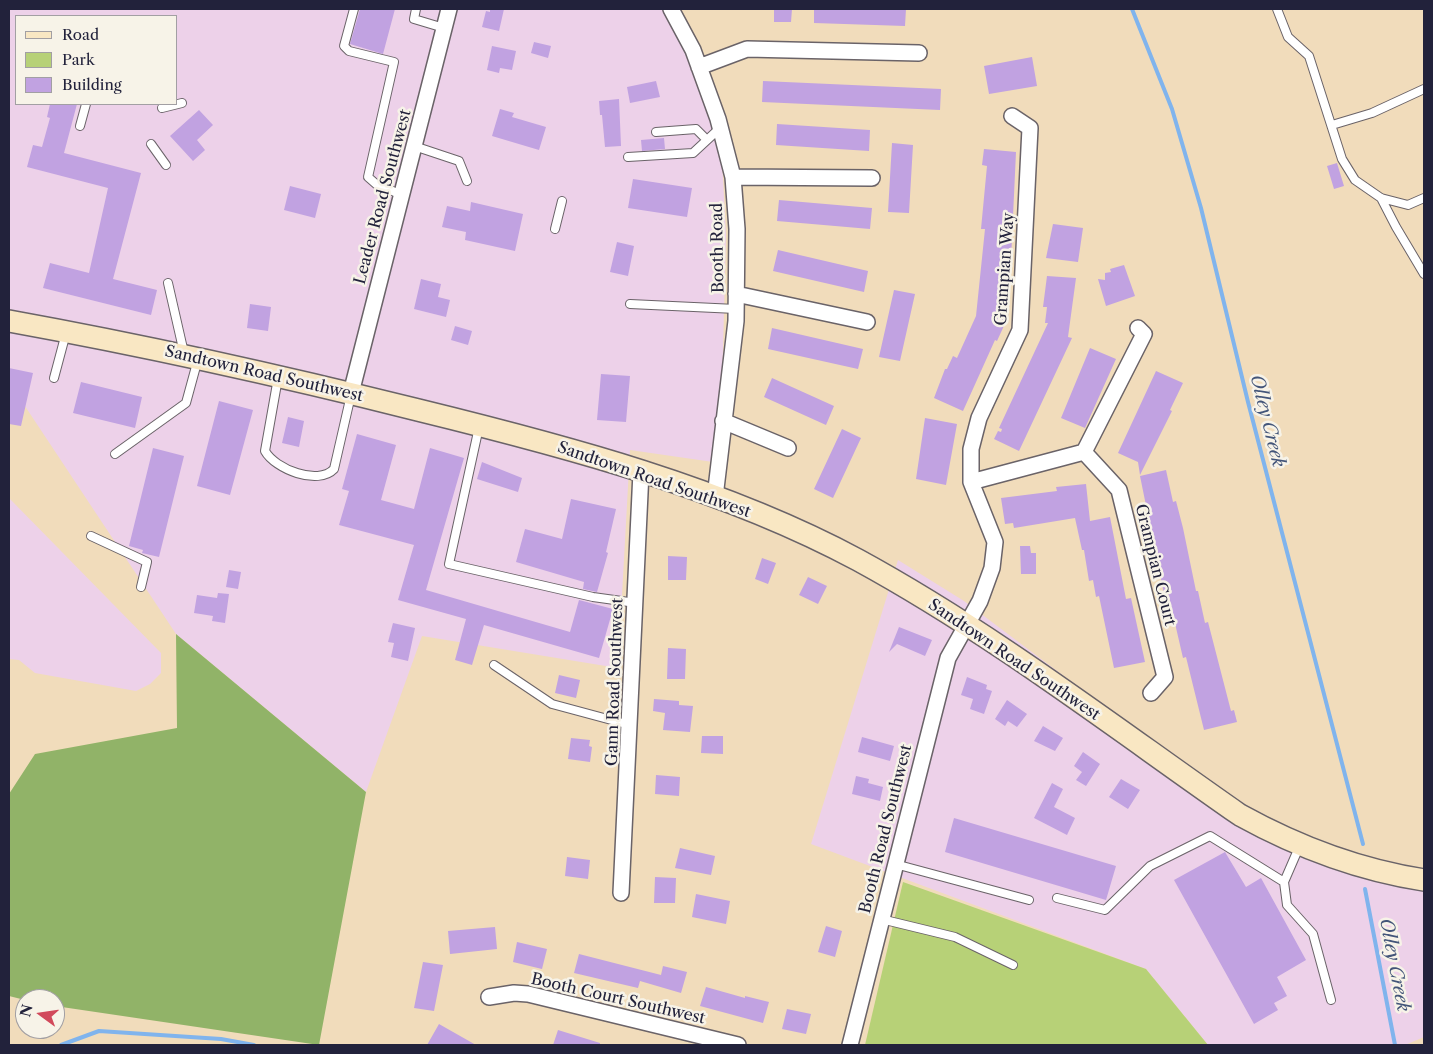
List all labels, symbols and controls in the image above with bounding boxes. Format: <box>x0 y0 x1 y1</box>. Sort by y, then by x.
legend <box>15 15 178 105</box>
text: Road <box>62 25 99 44</box>
text: Park <box>62 50 95 69</box>
text: Building <box>62 75 122 94</box>
street label: Leader Road Southwest <box>350 107 416 287</box>
street label: Booth Road <box>708 203 728 293</box>
street label: Grampian Way <box>991 212 1019 326</box>
street label: Sandtown Road Southwest <box>163 342 365 406</box>
water label: Olley Creek <box>1245 373 1289 469</box>
street label: Sandtown Road Southwest <box>555 438 753 522</box>
street label: Grampian Court <box>1131 502 1179 628</box>
street label: Sandtown Road Southwest <box>925 595 1103 725</box>
street label: Gann Road Southwest <box>602 598 628 766</box>
street label: Booth Road Southwest <box>856 743 916 915</box>
water label: Olley Creek <box>1374 917 1414 1013</box>
street label: Booth Court Southwest <box>529 970 707 1028</box>
north arrow <box>15 989 65 1039</box>
text: N <box>16 1003 37 1019</box>

